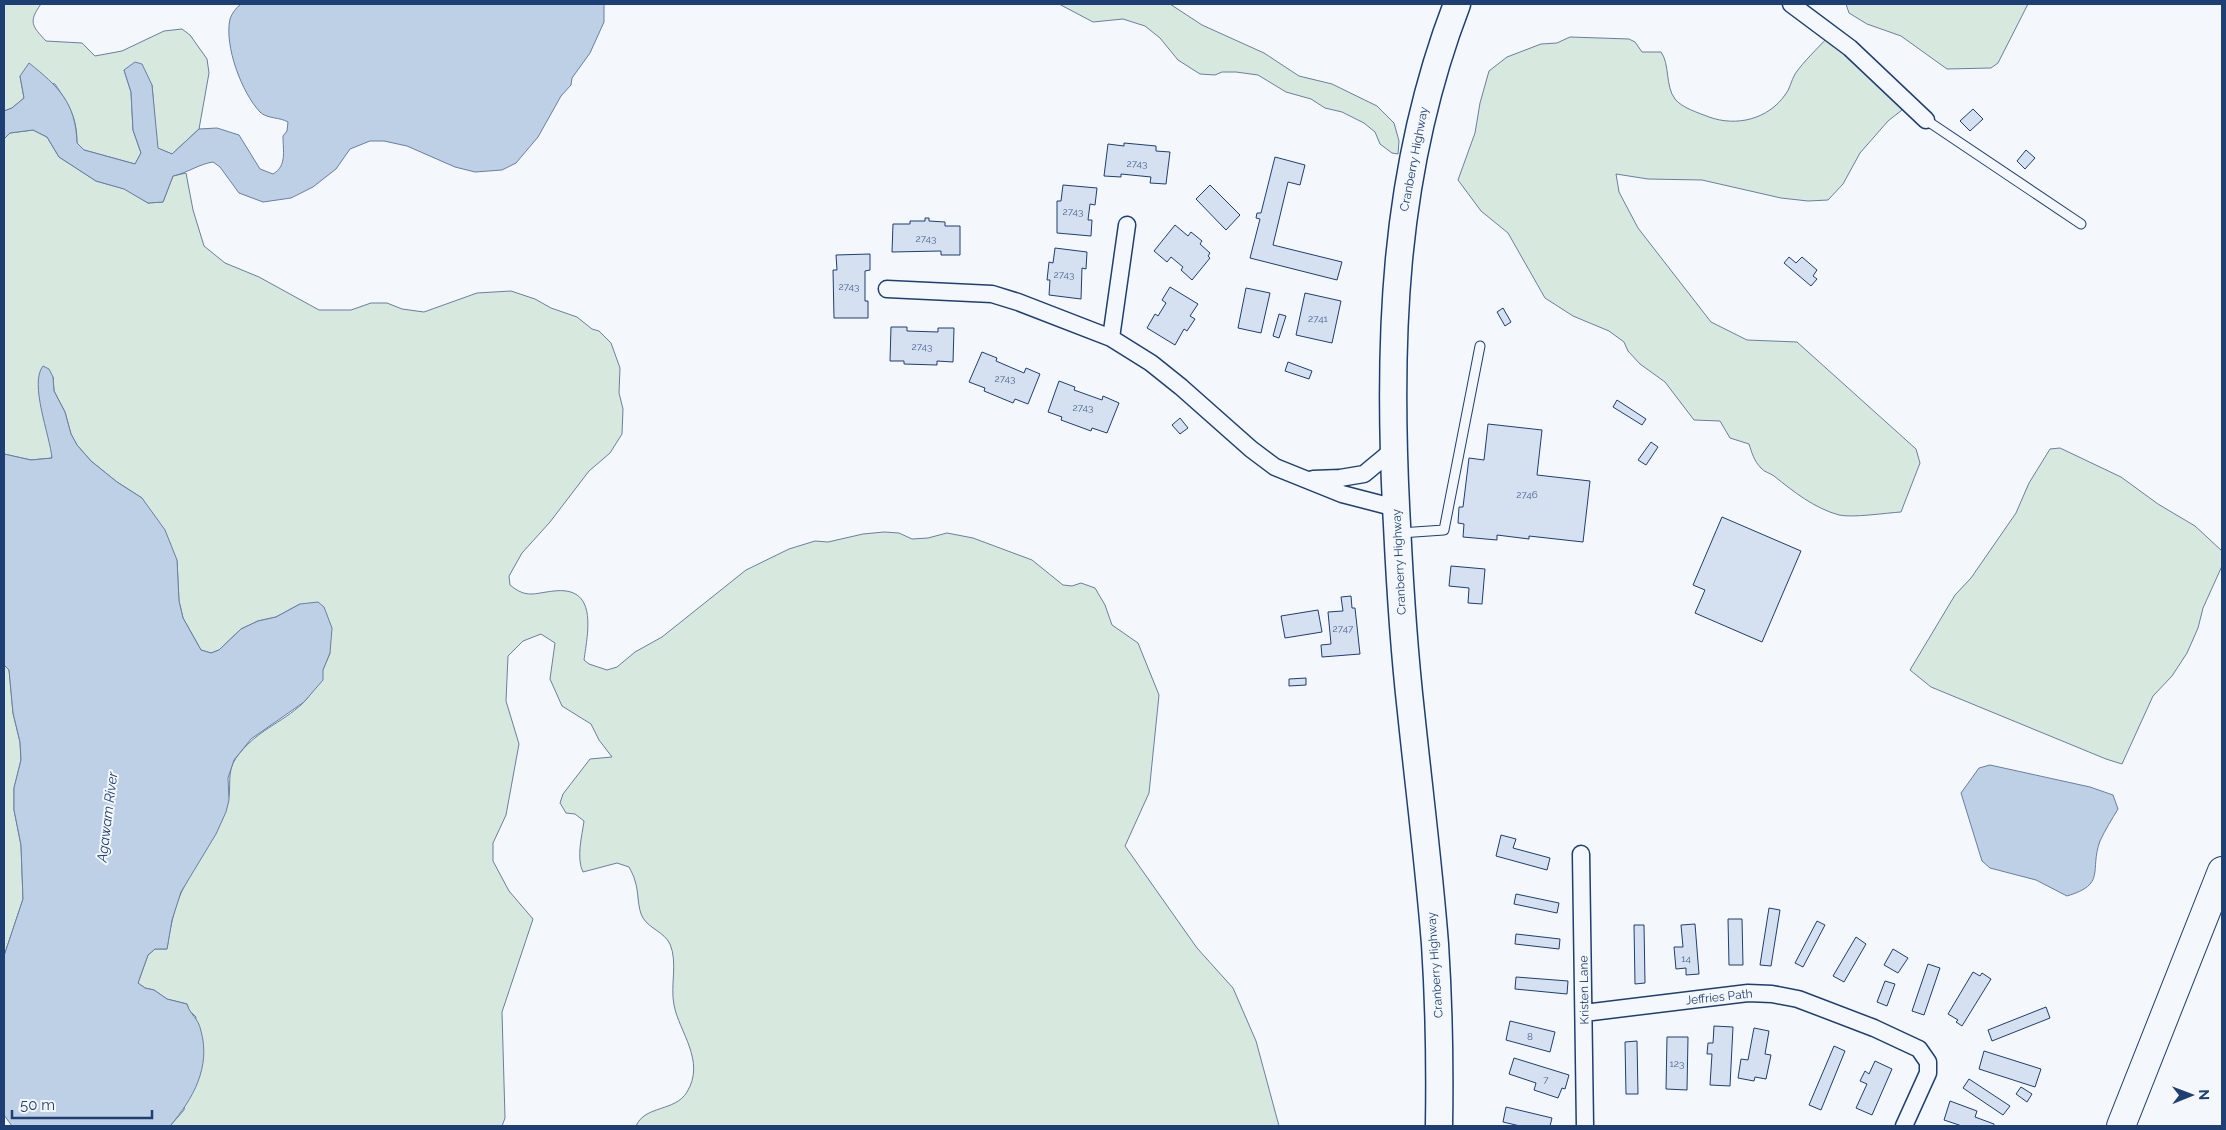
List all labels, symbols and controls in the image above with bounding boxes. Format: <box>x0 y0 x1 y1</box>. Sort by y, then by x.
street label: Cranberry Highway <box>1397 105 1431 212</box>
house number: 2743 <box>1127 158 1147 169</box>
house number: 2743 <box>1063 206 1083 217</box>
house number: 2743 <box>916 233 936 244</box>
house number: 2743 <box>1054 269 1074 280</box>
house number: 2743 <box>839 281 859 292</box>
house number: 2741 <box>1308 313 1329 324</box>
house number: 2743 <box>912 341 932 352</box>
house number: 2743 <box>995 373 1015 384</box>
house number: 2743 <box>1073 402 1093 413</box>
house number: 2746 <box>1516 489 1538 500</box>
street label: Cranberry Highway <box>1389 508 1409 615</box>
house number: 2747 <box>1333 623 1354 634</box>
water label: Agawam River <box>93 770 121 864</box>
street label: Cranberry Highway <box>1424 911 1446 1018</box>
house number: 14 <box>1681 953 1691 964</box>
street label: Kristen Lane <box>1576 955 1592 1025</box>
street label: Jeffries Path <box>1685 987 1753 1007</box>
house number: 8 <box>1527 1031 1533 1042</box>
house number: 123 <box>1670 1058 1684 1069</box>
north arrow <box>2166 1070 2216 1120</box>
house number: 7 <box>1543 1074 1549 1085</box>
scale bar <box>12 1088 152 1120</box>
text: N <box>2196 1089 2212 1100</box>
text: 50 m <box>20 1096 55 1114</box>

